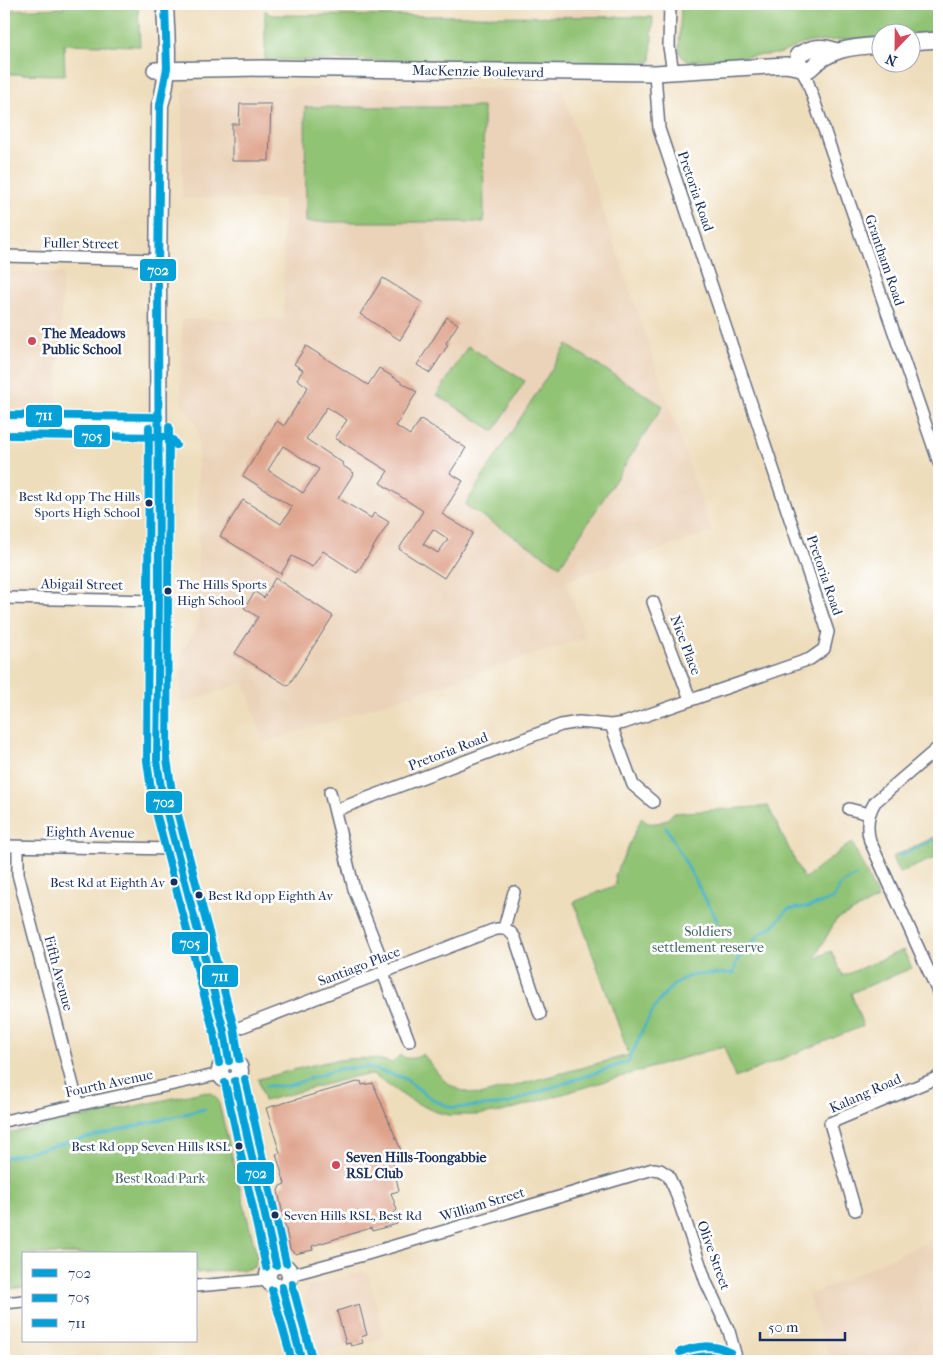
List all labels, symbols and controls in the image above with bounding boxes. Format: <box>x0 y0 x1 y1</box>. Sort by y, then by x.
north arrow <box>870 22 920 72</box>
text: N <box>883 50 899 69</box>
street label: MacKenzie Boulevard <box>412 62 544 81</box>
street label: Pretoria Road <box>674 149 717 234</box>
street label: Grantham Road <box>861 212 908 308</box>
street label: Fuller Street <box>43 234 119 253</box>
line badge: 702 <box>139 258 177 282</box>
text: 702 <box>146 262 169 279</box>
place label: The Meadows Public School <box>41 325 126 358</box>
marker: The Meadows Public School <box>26 335 38 347</box>
line badge: 711 <box>25 404 63 428</box>
text: 711 <box>35 407 52 424</box>
line badge: 705 <box>73 424 111 448</box>
text: 705 <box>81 428 102 445</box>
place label: Best Rd opp The Hills Sports High School <box>19 489 140 520</box>
marker: Best Rd opp The Hills Sports High School <box>144 498 154 508</box>
street label: Pretoria Road <box>803 533 846 618</box>
street label: Abigail Street <box>40 575 123 594</box>
place label: The Hills Sports High School <box>177 577 267 608</box>
marker: The Hills Sports High School <box>163 586 173 596</box>
street label: Nice Place <box>666 613 705 677</box>
street label: Pretoria Road <box>406 728 491 774</box>
line badge: 702 <box>145 790 183 814</box>
text: 702 <box>152 794 175 811</box>
street label: Eighth Avenue <box>45 823 135 842</box>
place label: Best Rd at Eighth Av <box>50 875 165 890</box>
marker: Best Rd at Eighth Av <box>169 877 179 887</box>
place label: Best Rd opp Eighth Av <box>208 888 334 903</box>
marker: Best Rd opp Eighth Av <box>194 890 204 900</box>
park label: Soldiers settlement reserve <box>652 923 764 956</box>
line badge: 705 <box>171 931 209 955</box>
street label: Fifth Avenue <box>40 934 77 1013</box>
text: 705 <box>179 935 200 952</box>
street label: Santiago Place <box>316 943 403 990</box>
line badge: 711 <box>201 964 239 988</box>
text: 711 <box>211 968 228 985</box>
street label: Fourth Avenue <box>64 1066 155 1101</box>
street label: Kalang Road <box>827 1070 904 1117</box>
place label: Best Rd opp Seven Hills RSL <box>71 1139 230 1154</box>
marker: Best Rd opp Seven Hills RSL <box>234 1141 244 1151</box>
place label: Seven Hills-Toongabbie RSL Club <box>346 1149 486 1182</box>
marker: Seven Hills-Toongabbie RSL Club <box>330 1159 342 1171</box>
line badge: 702 <box>236 1161 275 1185</box>
text: 702 <box>244 1165 267 1182</box>
park label: Best Road Park <box>114 1170 206 1187</box>
street label: William Street <box>437 1184 527 1226</box>
place label: Seven Hills RSL, Best Rd <box>284 1208 423 1223</box>
marker: Seven Hills RSL, Best Rd <box>270 1210 280 1220</box>
street label: Olive Street <box>693 1218 734 1292</box>
legend <box>22 1252 198 1342</box>
text: 702 <box>68 1264 91 1282</box>
text: 705 <box>68 1288 90 1306</box>
scale bar <box>760 1310 846 1342</box>
text: 711 <box>68 1314 86 1332</box>
text: 50 m <box>768 1318 799 1336</box>

